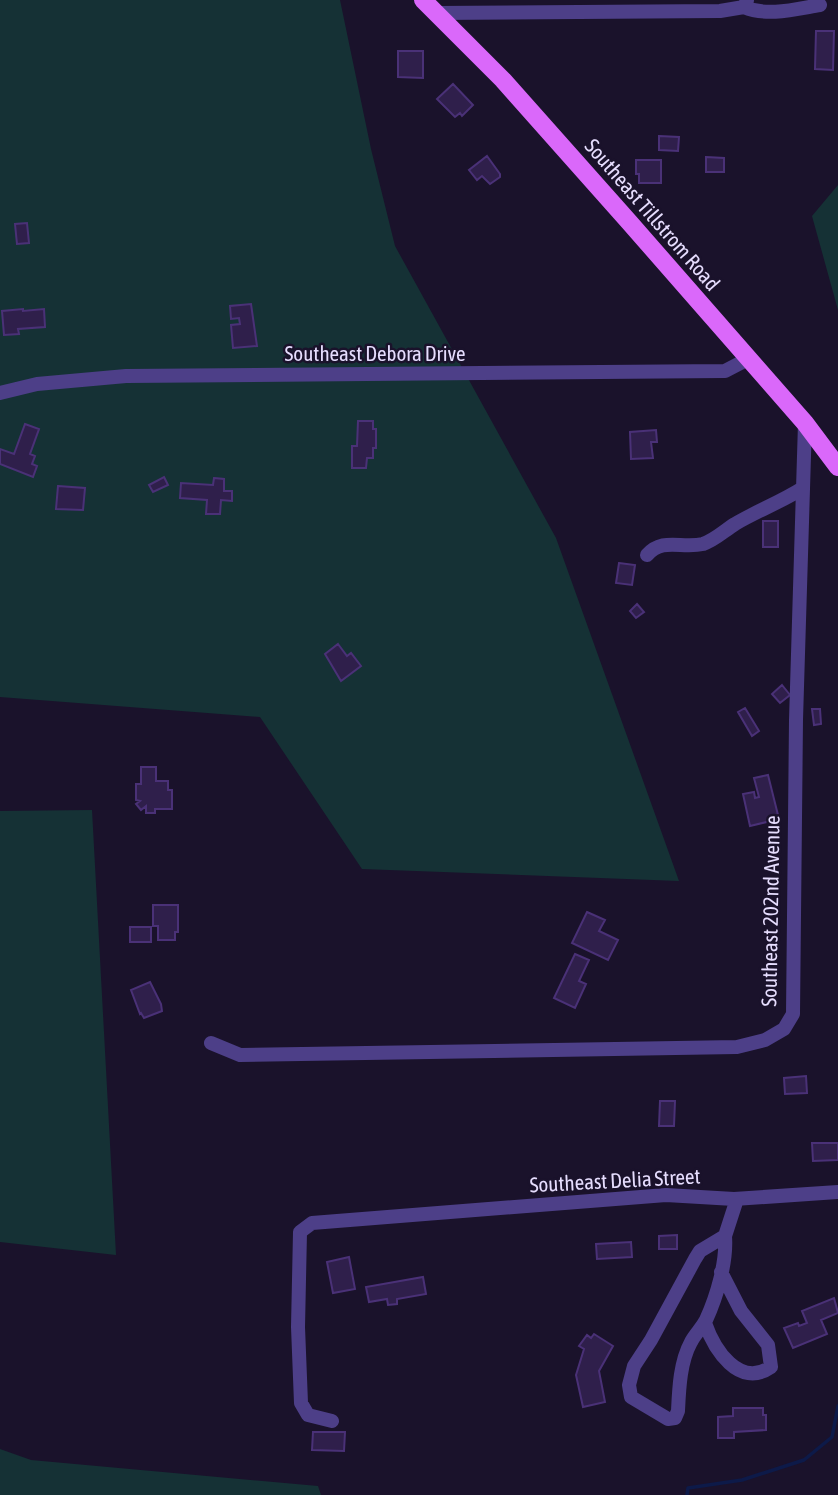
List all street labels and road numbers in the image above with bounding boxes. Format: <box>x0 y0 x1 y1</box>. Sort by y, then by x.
street label: Southeast Tillstrom Road <box>580 134 725 295</box>
street label: Southeast Debora Drive <box>285 341 466 365</box>
street label: Southeast 202nd Avenue <box>756 815 784 1007</box>
street label: Southeast Delia Street <box>529 1164 701 1196</box>

